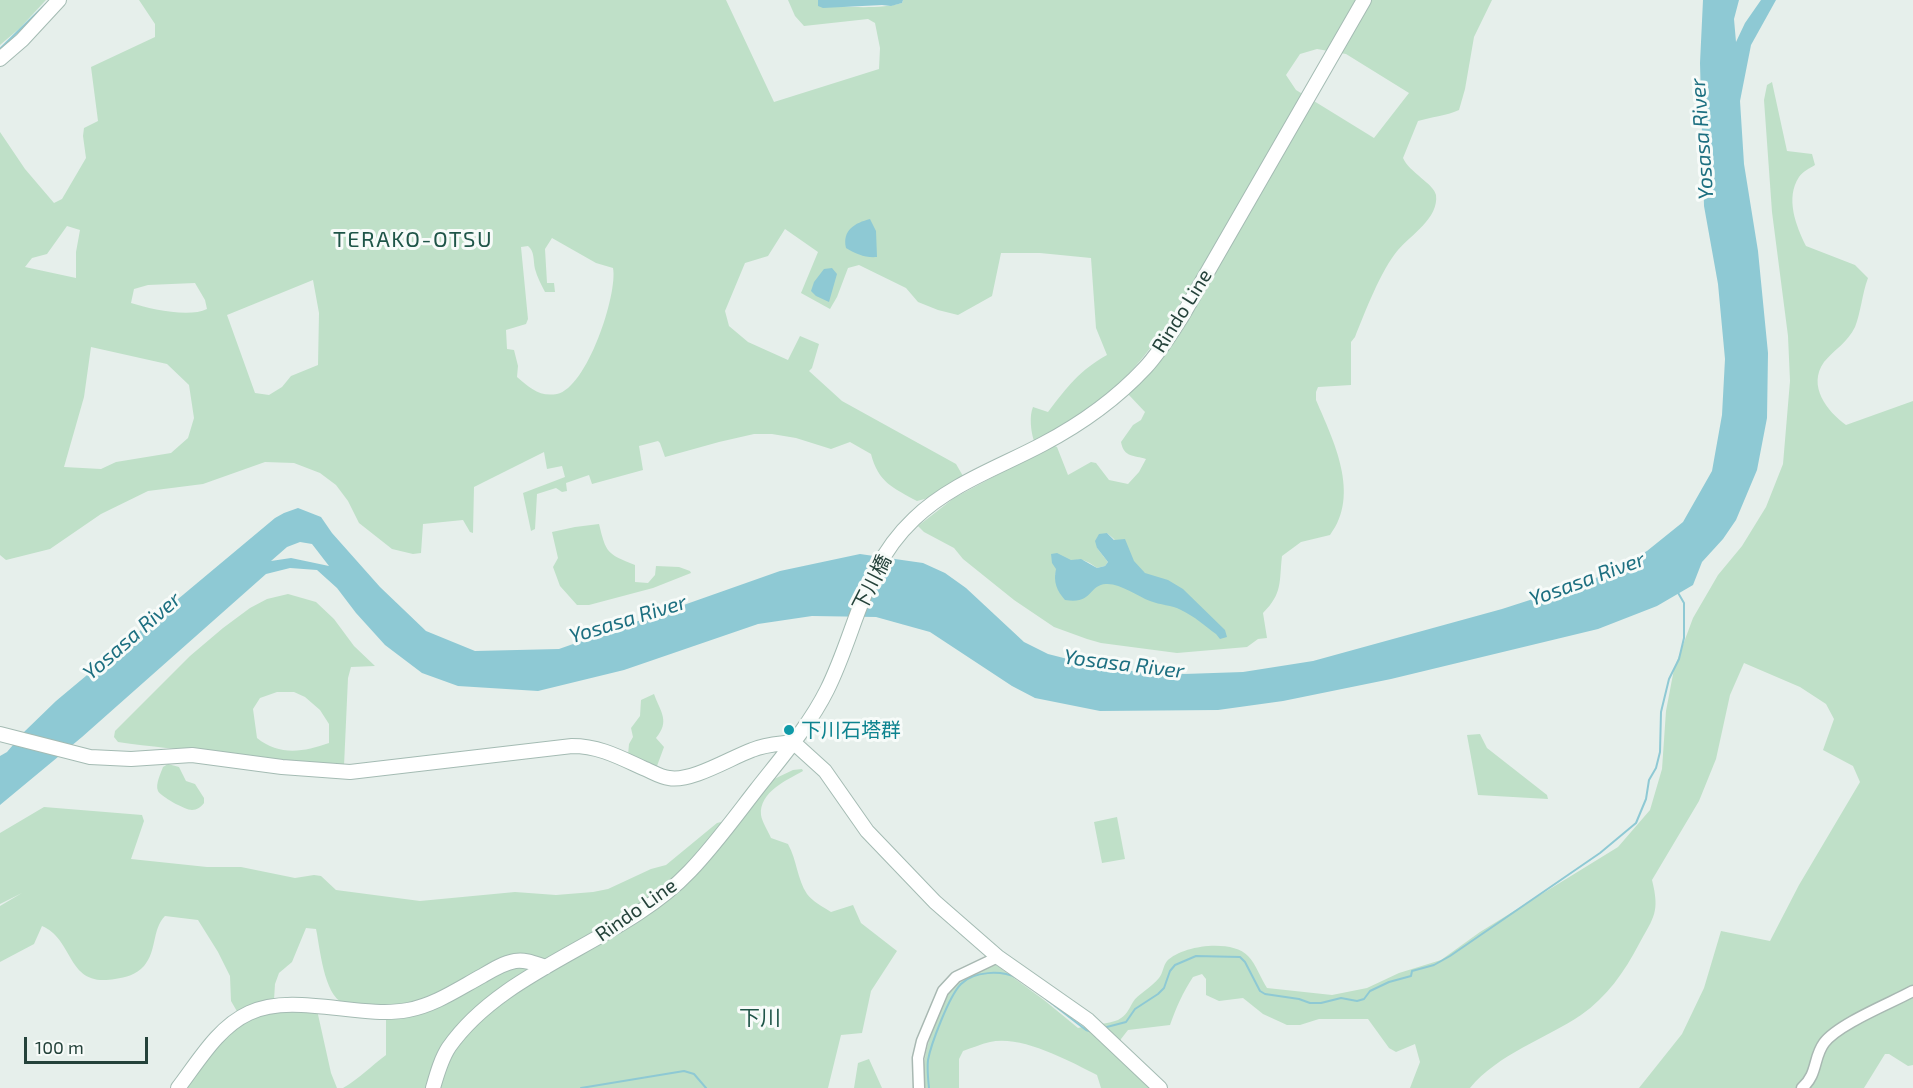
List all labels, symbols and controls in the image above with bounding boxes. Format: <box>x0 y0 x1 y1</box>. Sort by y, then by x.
water label: Yosasa River <box>1685 78 1719 200</box>
district label: TERAKO-OTSU <box>333 227 493 253</box>
street label: Rindo Line <box>1147 265 1217 357</box>
water label: Yosasa River <box>1526 546 1648 612</box>
street label: 下川橋 <box>848 551 896 615</box>
water label: Yosasa River <box>78 587 186 685</box>
water label: Yosasa River <box>566 589 690 649</box>
water label: Yosasa River <box>1062 644 1186 684</box>
place label: 下川石塔群 <box>801 718 901 742</box>
marker: 下川石塔群 <box>782 723 796 737</box>
street label: Rindo Line <box>591 873 681 947</box>
district label: 下川 <box>739 1005 781 1031</box>
scale bar <box>27 1025 152 1063</box>
text: 100 m <box>35 1036 84 1058</box>

